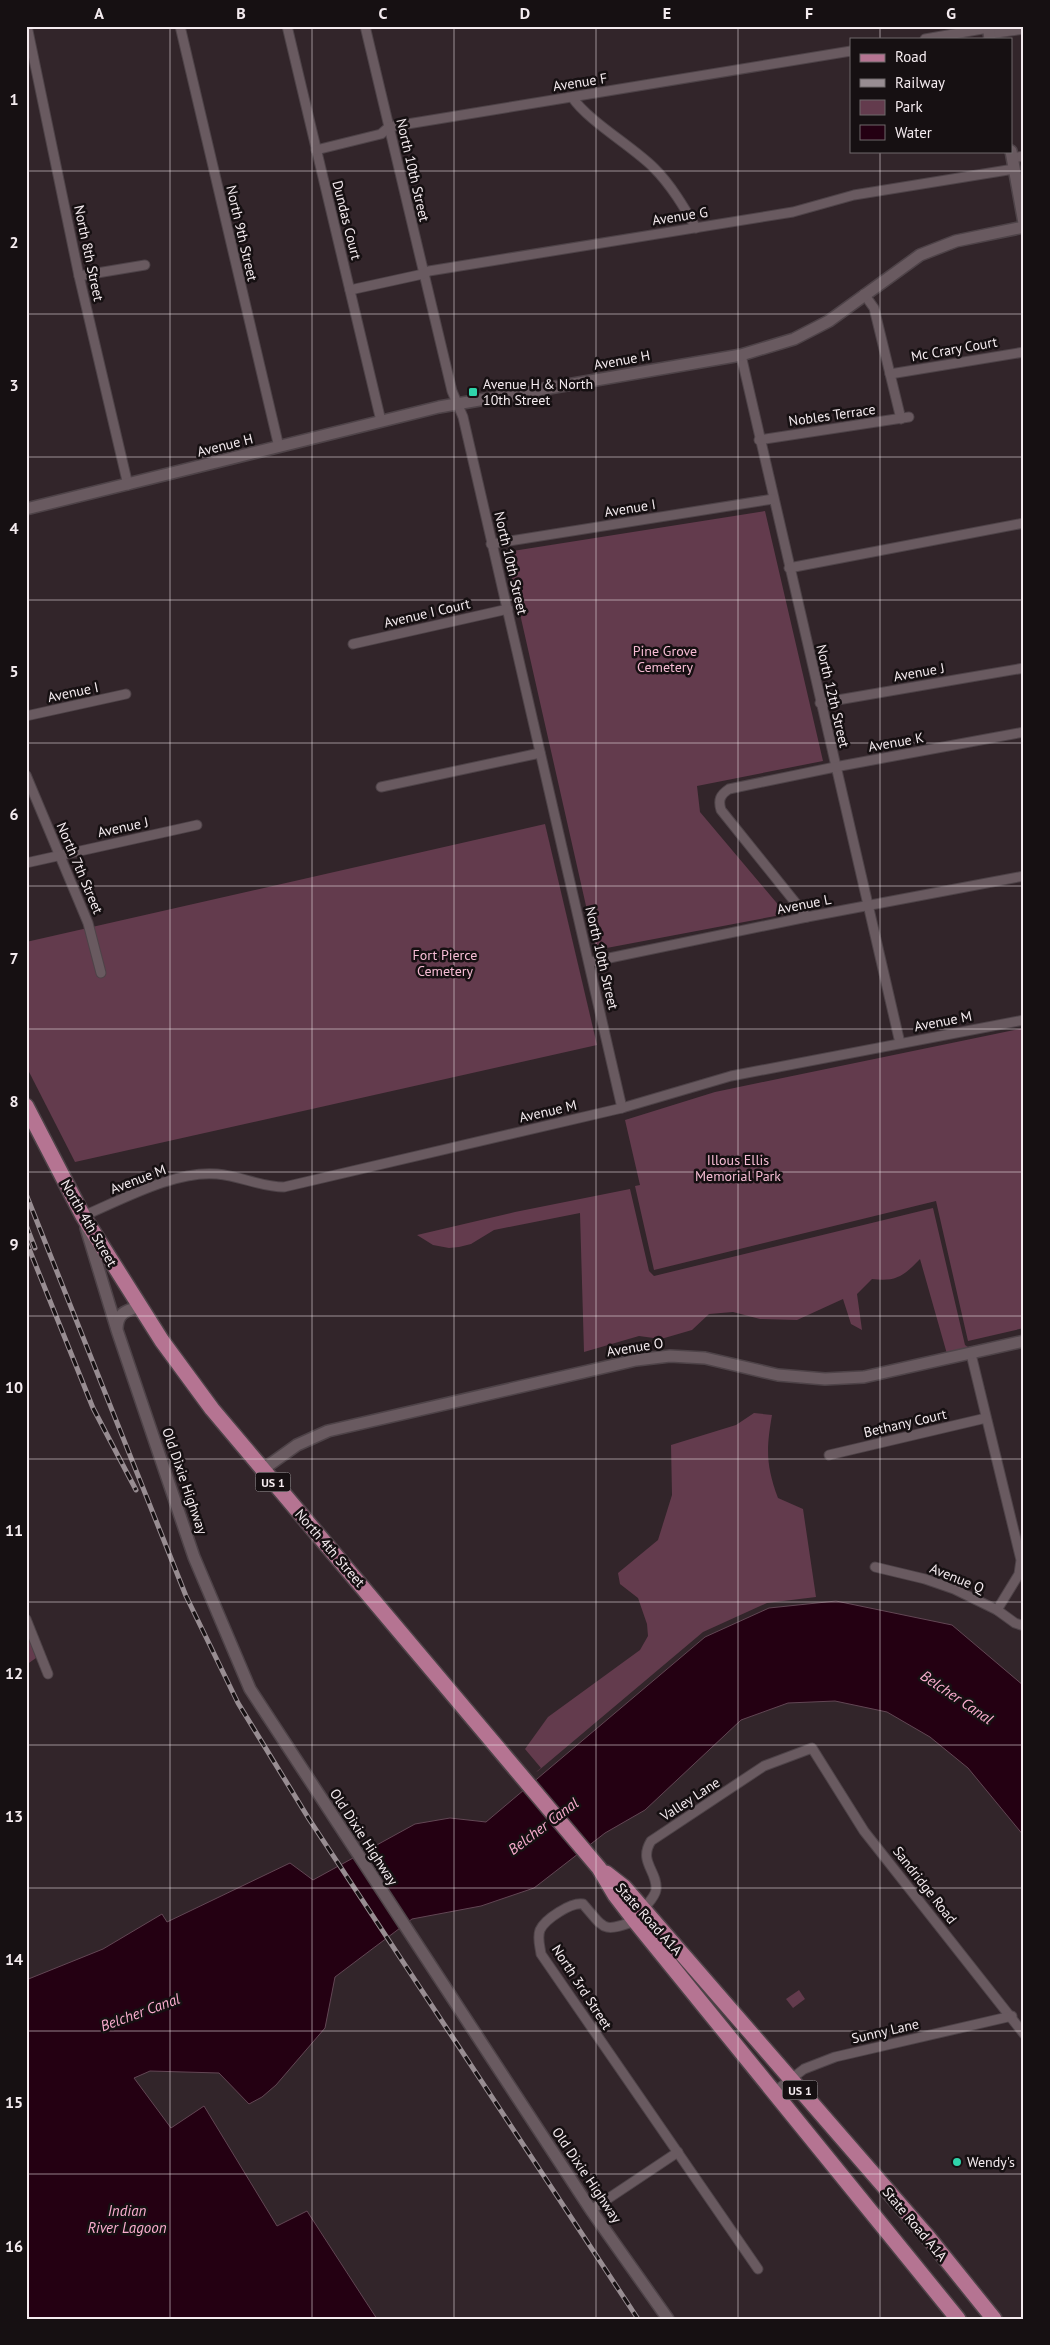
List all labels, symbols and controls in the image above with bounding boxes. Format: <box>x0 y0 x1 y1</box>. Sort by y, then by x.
text: A <box>94 3 104 23</box>
text: B <box>236 3 246 23</box>
text: C <box>379 3 388 23</box>
text: D <box>520 3 530 23</box>
text: E <box>663 3 671 23</box>
text: F <box>805 3 813 23</box>
text: G <box>946 3 956 23</box>
legend <box>850 38 1012 152</box>
text: Road <box>895 47 927 66</box>
street label: Avenue F <box>552 69 608 95</box>
text: Railway <box>895 73 945 92</box>
text: 1 <box>9 89 19 109</box>
text: Park <box>895 97 923 116</box>
street label: North 10th Street <box>392 117 434 224</box>
text: Water <box>895 123 932 142</box>
street label: Dundas Court <box>328 179 366 262</box>
street label: North 9th Street <box>222 183 262 283</box>
street label: North 8th Street <box>70 203 108 303</box>
street label: Avenue G <box>651 203 709 229</box>
text: 2 <box>9 232 19 252</box>
street label: Mc Crary Court <box>909 333 999 365</box>
street label: Avenue H <box>592 346 652 374</box>
text: 3 <box>9 375 19 395</box>
place label: Avenue H & North 10th Street <box>483 375 593 409</box>
marker: Avenue H & North 10th Street <box>467 386 479 398</box>
street label: Nobles Terrace <box>787 400 877 430</box>
street label: Avenue H <box>195 429 255 461</box>
street label: Avenue I <box>603 495 657 521</box>
street label: North 10th Street <box>490 510 532 617</box>
text: 4 <box>9 518 19 538</box>
street label: Avenue I Court <box>382 594 472 632</box>
park label: Pine Grove Cemetery <box>633 642 697 676</box>
street label: North 12th Street <box>812 643 854 750</box>
street label: Avenue J <box>892 659 946 685</box>
text: 5 <box>9 661 19 681</box>
street label: Avenue I <box>46 678 100 706</box>
street label: Avenue K <box>867 728 926 756</box>
text: 6 <box>9 804 19 824</box>
street label: Avenue J <box>96 813 150 841</box>
street label: North 7th Street <box>53 820 107 917</box>
street label: Avenue L <box>775 890 833 918</box>
street label: North 10th Street <box>581 905 623 1012</box>
park label: Fort Pierce Cemetery <box>413 946 477 980</box>
text: 7 <box>9 948 19 968</box>
street label: Avenue M <box>913 1007 973 1035</box>
text: 8 <box>9 1091 19 1111</box>
street label: Avenue M <box>517 1096 579 1126</box>
park label: Illous Ellis Memorial Park <box>695 1151 781 1185</box>
street label: Avenue M <box>107 1160 169 1198</box>
street label: North 4th Street <box>57 1176 121 1270</box>
text: 9 <box>9 1234 19 1254</box>
street label: Avenue O <box>605 1334 665 1360</box>
text: 10 <box>5 1377 23 1397</box>
street label: Bethany Court <box>862 1405 948 1441</box>
street label: Old Dixie Highway <box>158 1425 212 1537</box>
road number: US 1 <box>256 1472 290 1491</box>
street label: North 4th Street <box>291 1505 369 1591</box>
text: 11 <box>5 1520 23 1540</box>
street label: Avenue Q <box>927 1559 987 1597</box>
text: 12 <box>5 1663 23 1683</box>
water label: Belcher Canal <box>917 1666 997 1728</box>
street label: Valley Lane <box>656 1773 723 1826</box>
street label: Old Dixie Highway <box>326 1785 402 1889</box>
water label: Belcher Canal <box>504 1793 582 1859</box>
text: 13 <box>5 1806 23 1826</box>
street label: Sandridge Road <box>889 1843 961 1927</box>
street label: State Road A1A <box>612 1879 687 1960</box>
street label: North 3rd Street <box>548 1941 616 2033</box>
text: 14 <box>5 1949 23 1969</box>
water label: Belcher Canal <box>98 1989 182 2035</box>
street label: Sunny Lane <box>849 2014 921 2048</box>
road number: US 1 <box>782 2080 818 2100</box>
text: 15 <box>5 2092 23 2112</box>
street label: Old Dixie Highway <box>548 2124 626 2227</box>
place label: Wendy's <box>967 2153 1015 2171</box>
marker: Wendy's <box>951 2156 963 2168</box>
street label: State Road A1A <box>879 2183 952 2265</box>
water label: Indian River Lagoon <box>88 2201 167 2237</box>
text: 16 <box>5 2236 23 2256</box>

